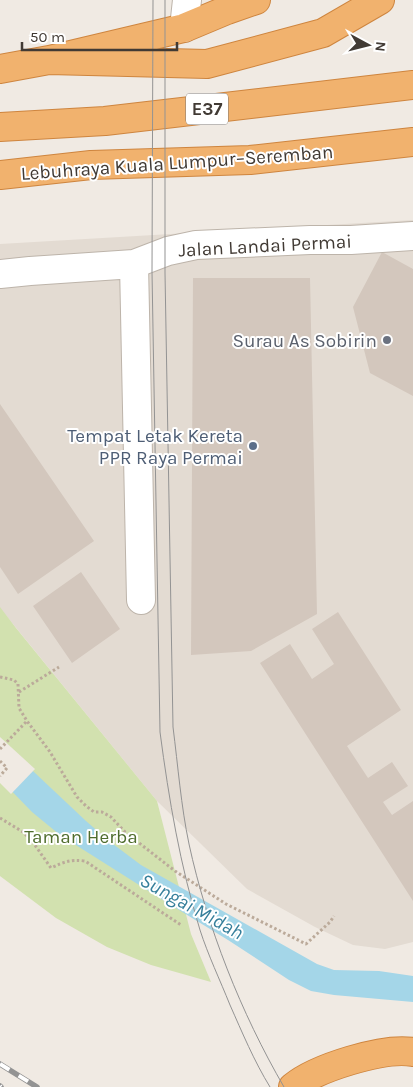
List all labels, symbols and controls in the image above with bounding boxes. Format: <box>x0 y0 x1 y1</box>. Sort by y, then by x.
scale bar <box>22 20 178 52</box>
north arrow <box>343 20 393 70</box>
text: 50 m <box>30 28 65 46</box>
text: N <box>371 41 389 53</box>
road number: E37 <box>186 94 228 125</box>
street label: Lebuhraya Kuala Lumpur–Seremban <box>20 141 334 185</box>
street label: Jalan Landai Permai <box>178 230 352 262</box>
place label: Surau As Sobirin <box>232 330 377 352</box>
marker: Surau As Sobirin <box>381 334 393 346</box>
place label: Tempat Letak Kereta PPR Raya Permai <box>67 425 243 469</box>
marker: Tempat Letak Kereta PPR Raya Permai <box>247 440 259 452</box>
park label: Taman Herba <box>24 826 138 848</box>
water label: Sungai Midah <box>136 869 248 944</box>

